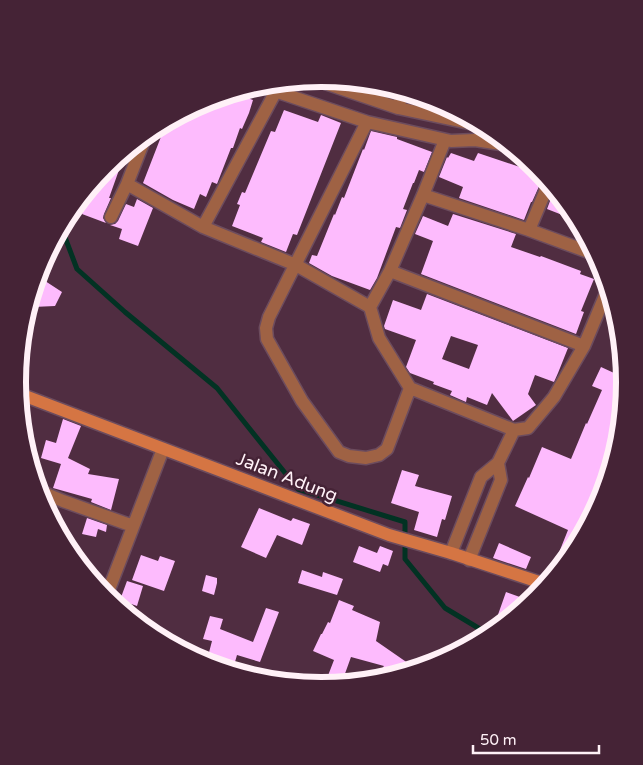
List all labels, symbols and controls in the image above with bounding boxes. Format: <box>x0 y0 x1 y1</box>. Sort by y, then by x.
street label: Jalan Adung <box>233 448 341 506</box>
scale bar <box>473 722 599 754</box>
text: 50 m <box>480 731 517 749</box>

